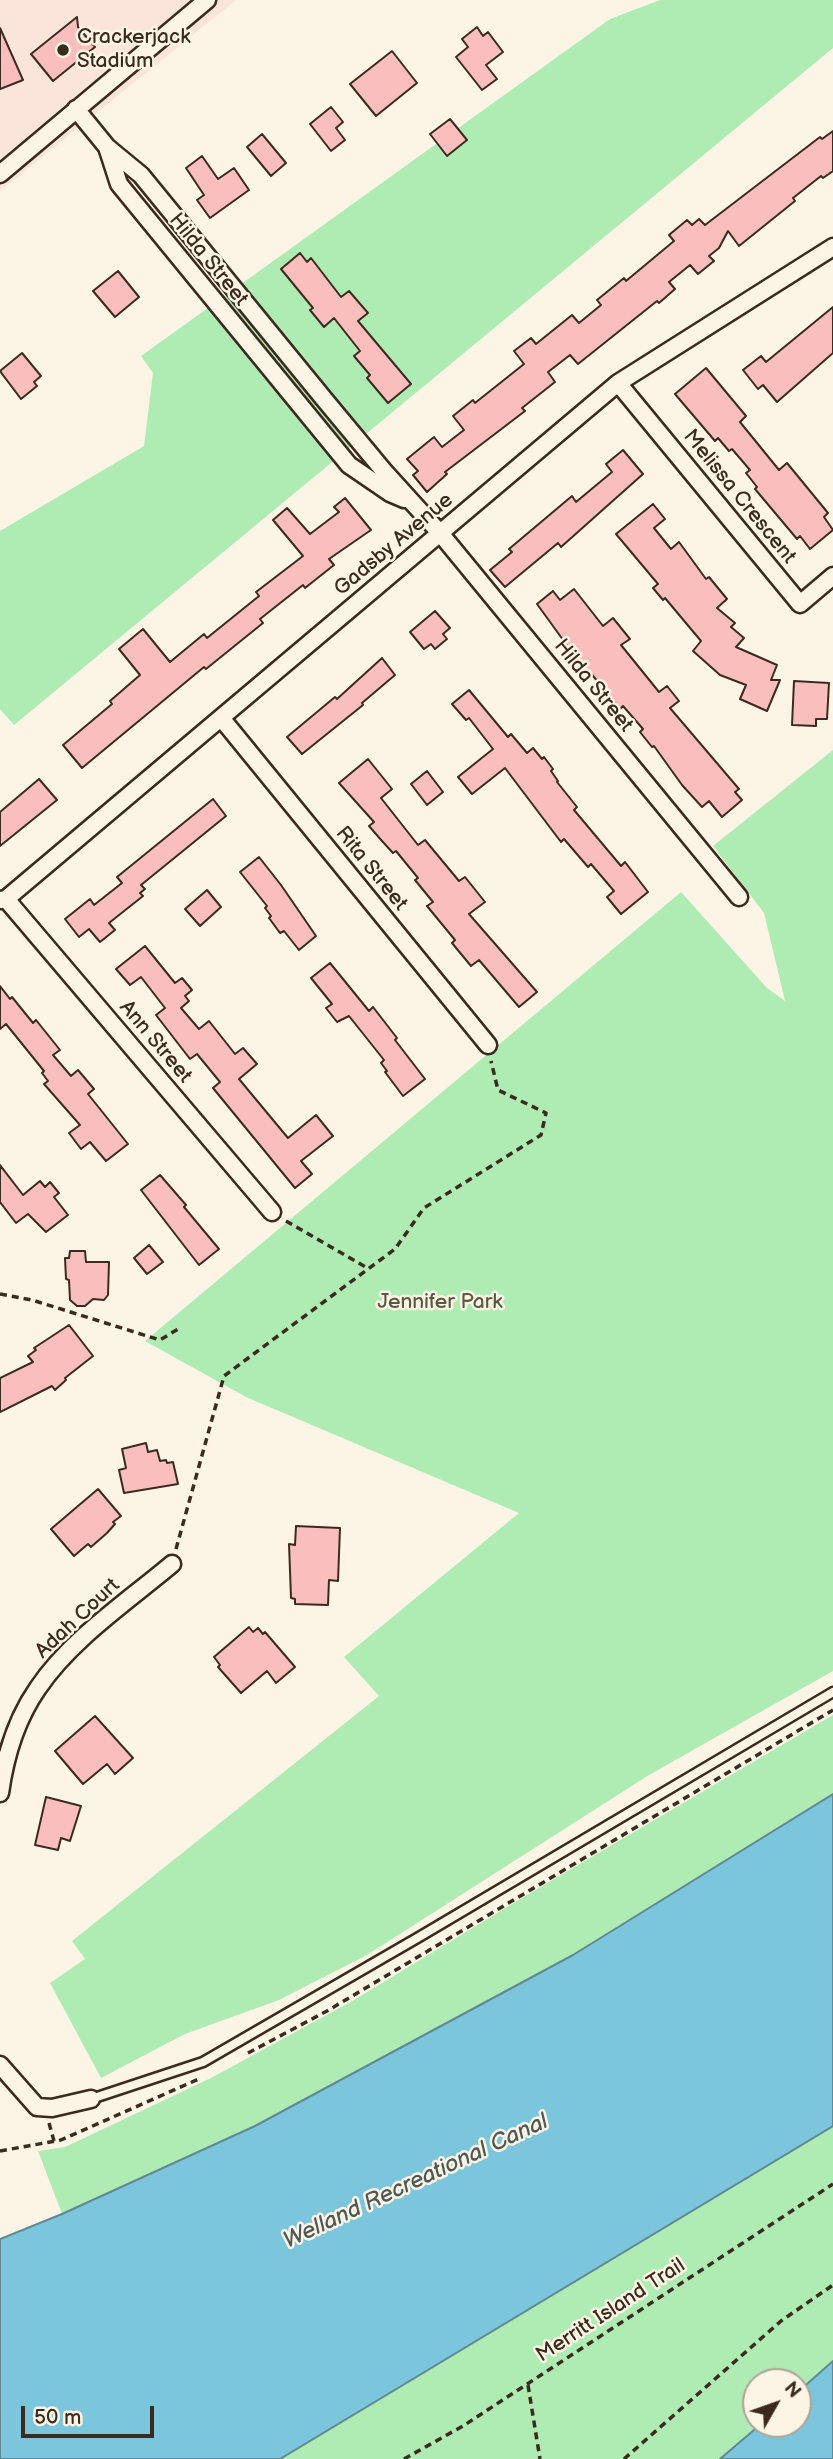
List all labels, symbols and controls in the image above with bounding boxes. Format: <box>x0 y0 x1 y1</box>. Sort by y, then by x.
place label: Crackerjack Stadium <box>77 25 190 75</box>
marker: Crackerjack Stadium <box>55 42 71 58</box>
street label: Hilda Street <box>163 209 253 311</box>
street label: Melissa Crescent <box>677 425 801 569</box>
street label: Gadsby Avenue <box>330 488 458 602</box>
street label: Hilda Street <box>548 635 638 737</box>
street label: Rita Street <box>329 822 413 916</box>
street label: Ann Street <box>113 996 197 1088</box>
park label: Jennifer Park <box>377 1290 503 1316</box>
street label: Adah Court <box>31 1574 125 1664</box>
water label: Welland Recreational Canal <box>279 2108 553 2256</box>
street label: Merritt Island Trail <box>532 2254 690 2368</box>
north arrow <box>742 2368 812 2438</box>
text: N <box>779 2378 805 2403</box>
scale bar <box>24 2392 158 2436</box>
text: 50 m <box>34 2405 81 2430</box>

